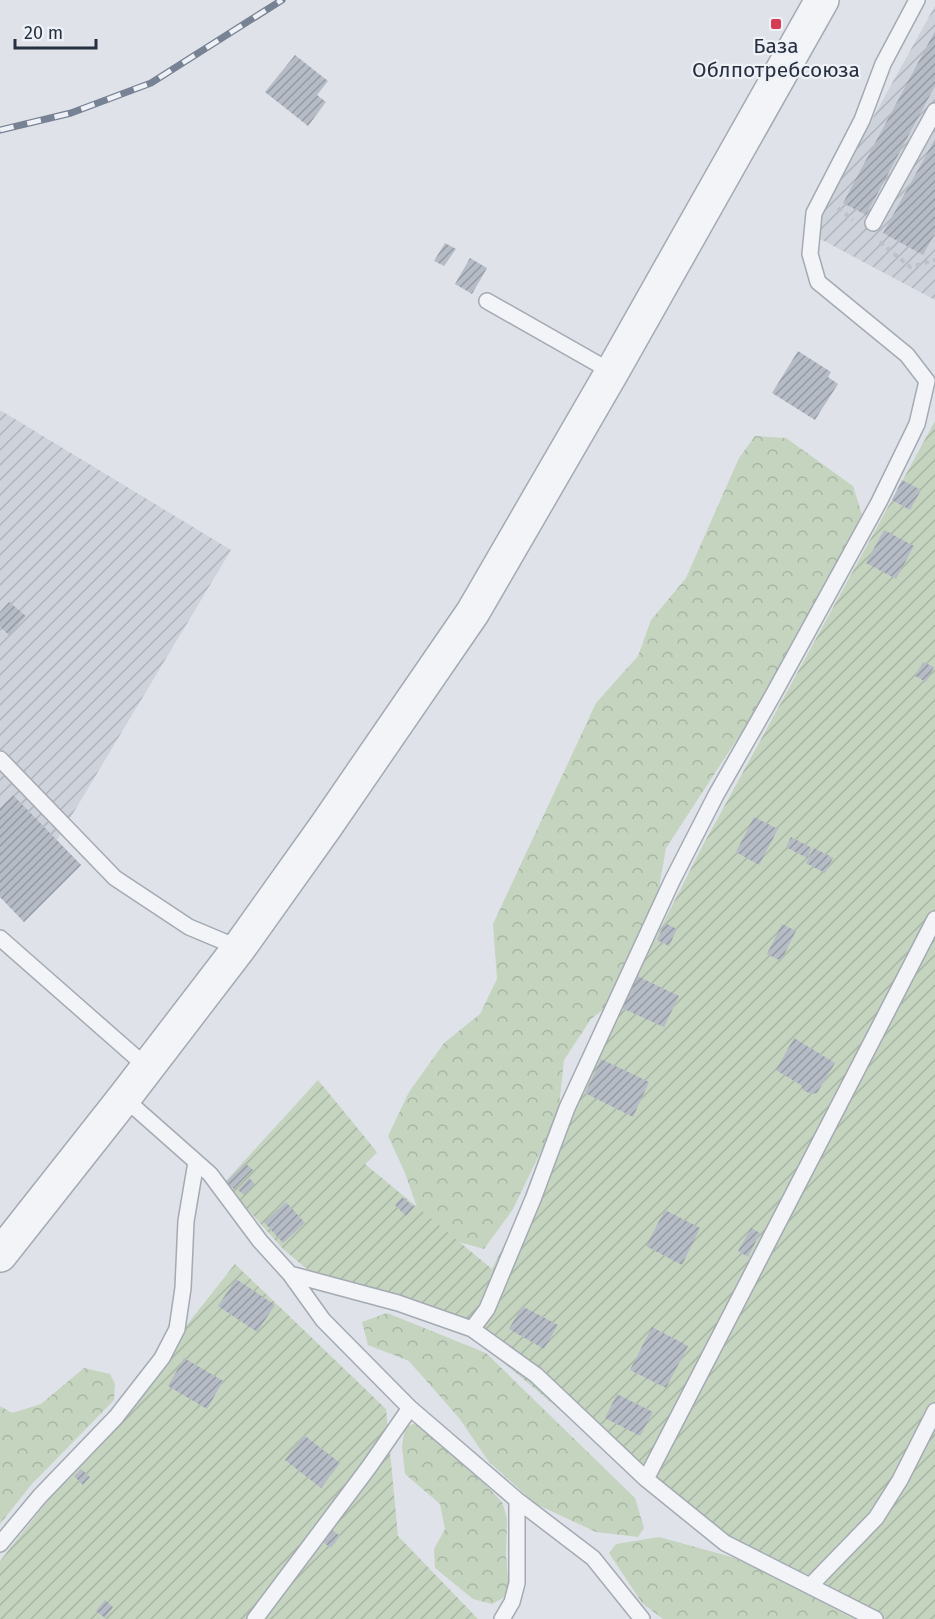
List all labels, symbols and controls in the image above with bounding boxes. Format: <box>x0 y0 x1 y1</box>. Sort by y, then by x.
scale bar <box>15 12 96 50</box>
marker: База Облпотребсоюза <box>769 17 783 31</box>
text: 20 m <box>24 22 63 44</box>
place label: База Облпотребсоюза <box>692 33 860 83</box>

